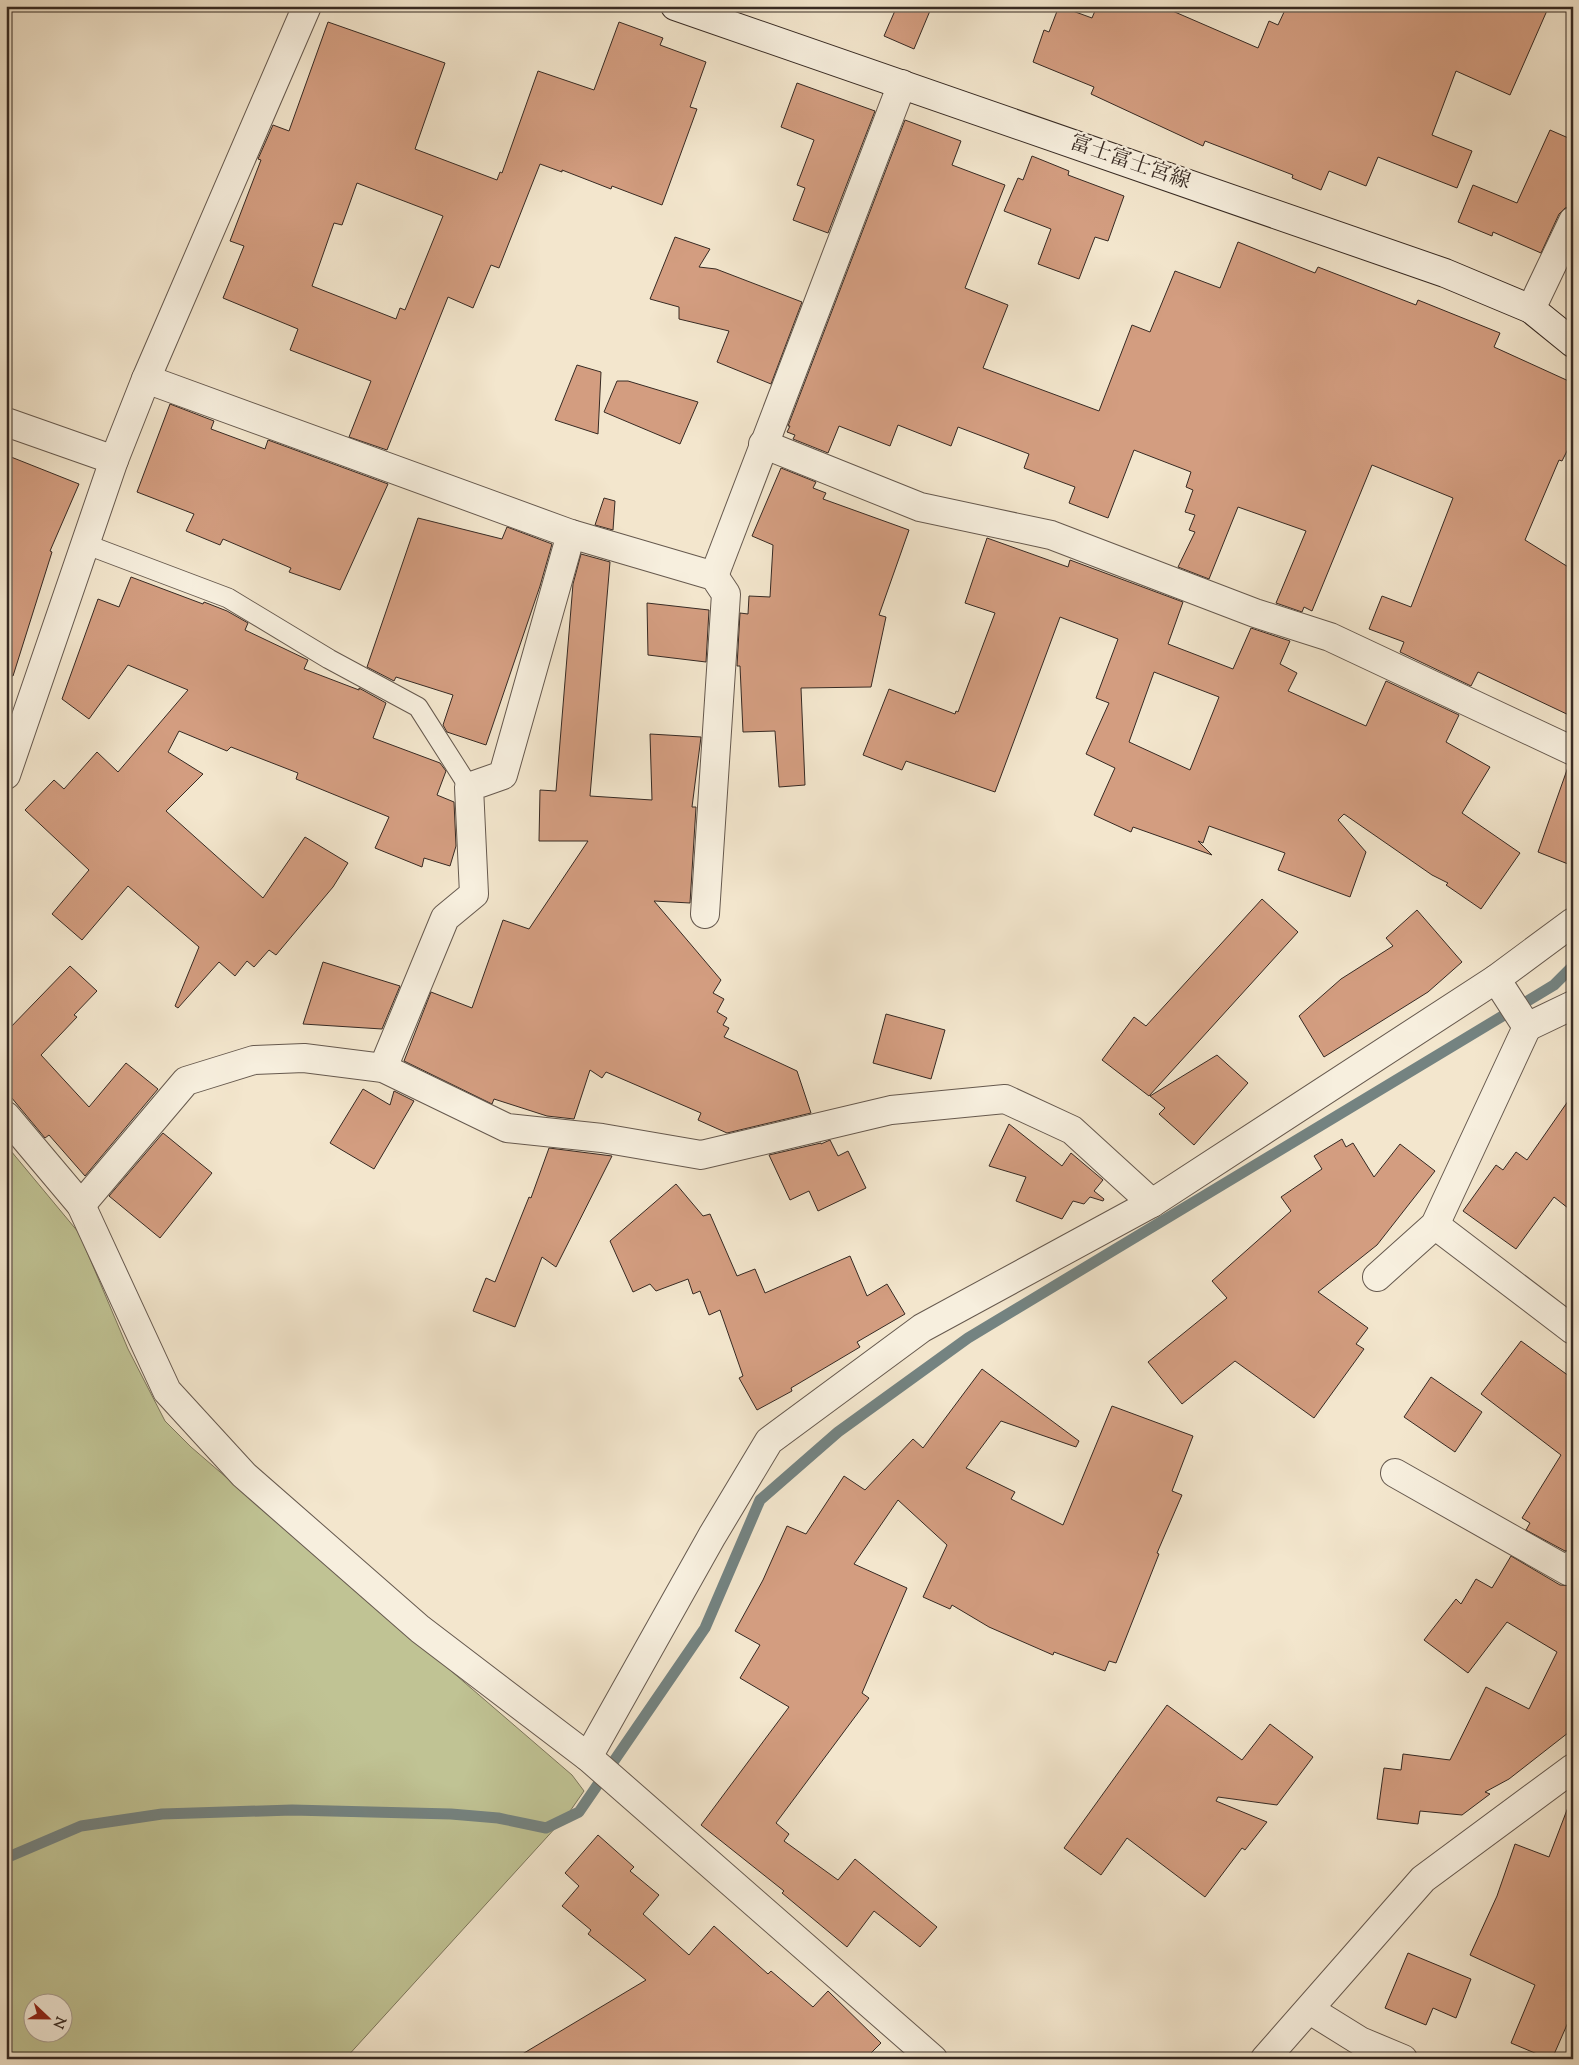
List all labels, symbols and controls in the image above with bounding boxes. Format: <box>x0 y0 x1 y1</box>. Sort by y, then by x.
street label: 富士富士宮線 <box>1066 128 1194 198</box>
north arrow <box>22 1992 72 2042</box>
text: N <box>47 2013 70 2031</box>

